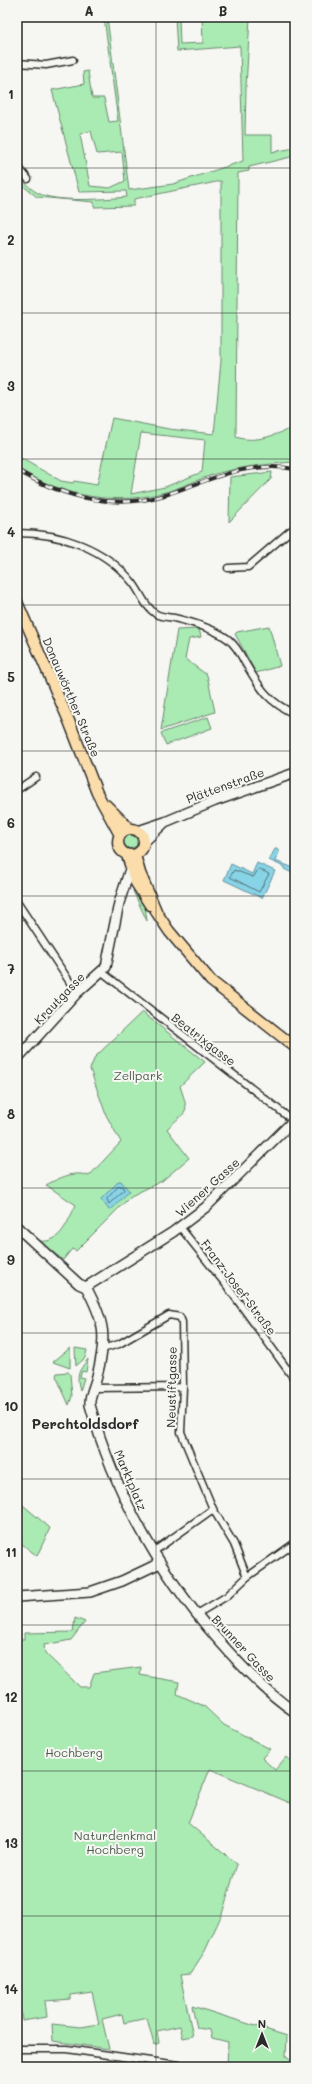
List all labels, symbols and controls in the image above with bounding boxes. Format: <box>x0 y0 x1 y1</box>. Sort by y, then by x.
text: A <box>84 2 94 19</box>
text: B <box>219 2 228 19</box>
text: 1 <box>8 85 14 102</box>
text: 2 <box>7 231 15 248</box>
text: 3 <box>7 377 15 394</box>
text: 4 <box>7 523 15 540</box>
street label: Donauwörther Straße <box>40 635 104 759</box>
text: 5 <box>7 668 15 685</box>
street label: Plättenstraße <box>184 763 266 807</box>
text: 6 <box>7 814 15 831</box>
text: 7 <box>7 960 15 977</box>
street label: Krautgasse <box>30 969 88 1027</box>
street label: Beatrixgasse <box>169 1009 239 1069</box>
park label: Zellpark <box>114 1067 162 1083</box>
text: 8 <box>7 1105 15 1122</box>
street label: Wiener Gasse <box>172 1154 242 1220</box>
street label: Franz-Josef-Straße <box>198 1236 280 1338</box>
text: 9 <box>7 1251 15 1268</box>
street label: Neustiftgasse <box>162 1346 180 1428</box>
text: 10 <box>4 1397 18 1414</box>
district label: Perchtoldsdorf <box>32 1414 139 1433</box>
street label: Marktplatz <box>111 1447 151 1513</box>
text: 11 <box>5 1543 17 1560</box>
street label: Brunner Gasse <box>209 1611 279 1685</box>
text: 12 <box>4 1688 18 1705</box>
park label: Hochberg <box>45 1744 103 1760</box>
park label: Naturdenkmal Hochberg <box>74 1827 156 1857</box>
text: 13 <box>4 1834 18 1851</box>
text: 14 <box>4 1980 18 1997</box>
north arrow <box>242 2014 282 2054</box>
text: N <box>258 2016 266 2031</box>

